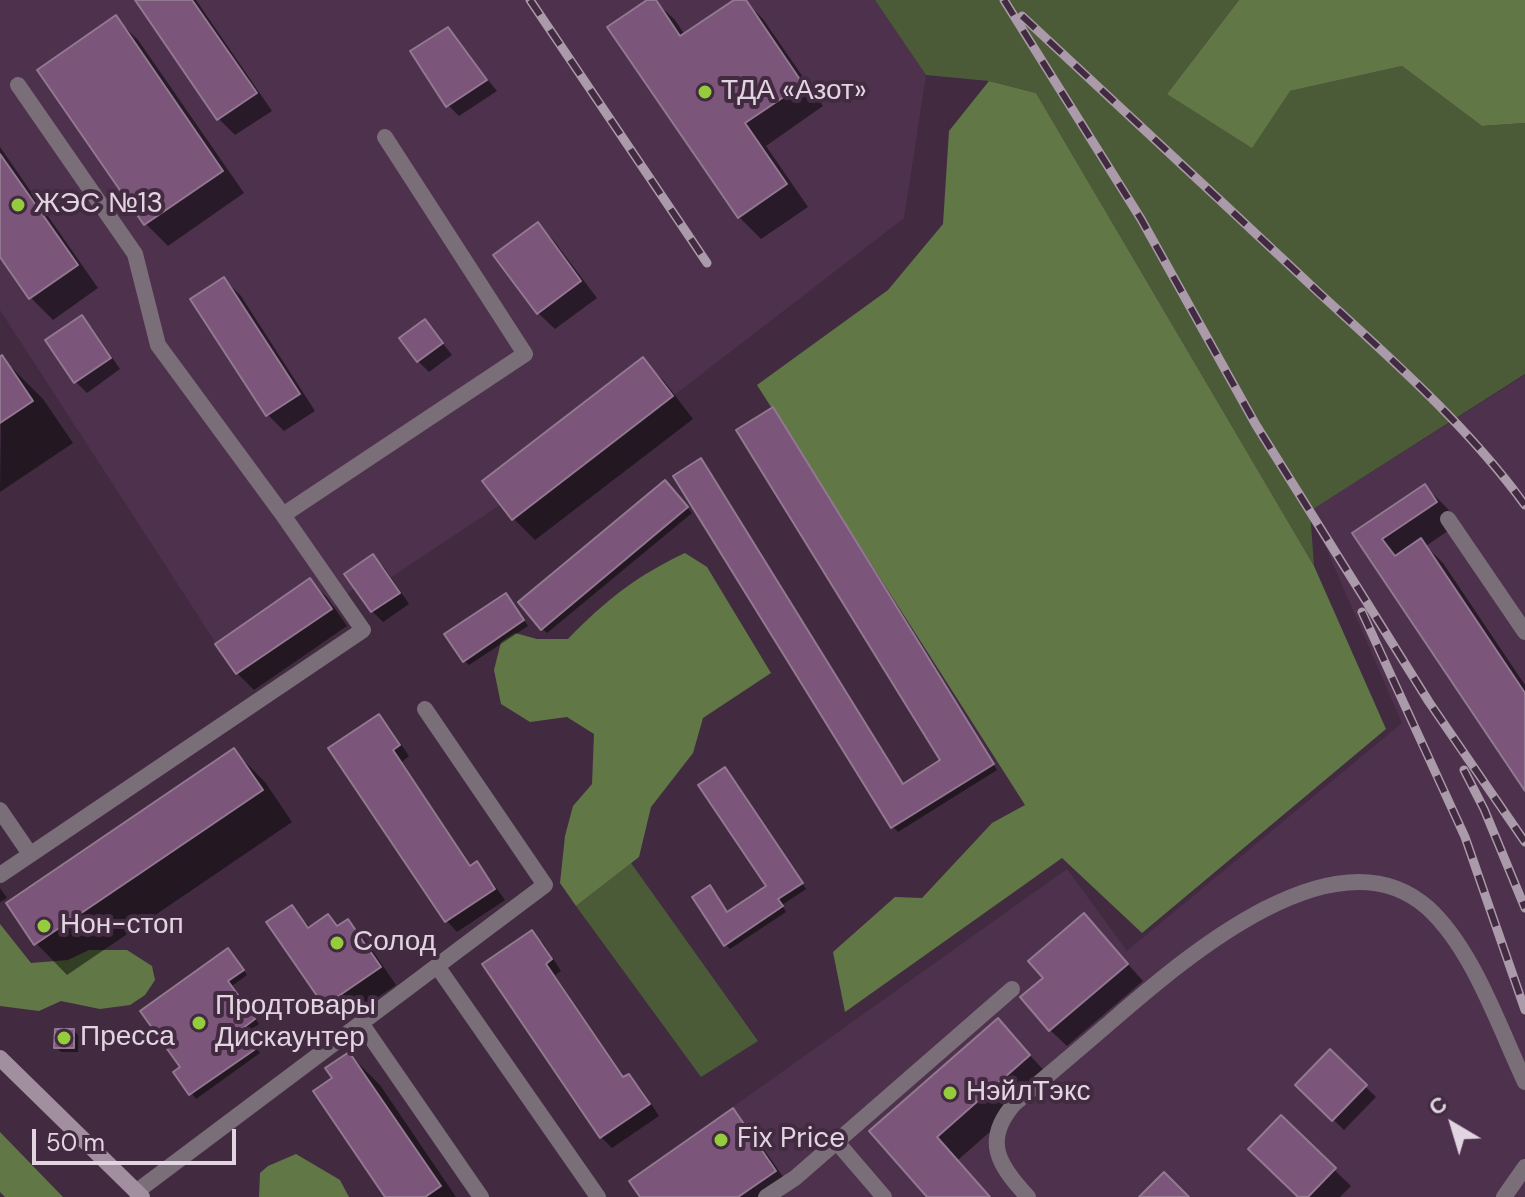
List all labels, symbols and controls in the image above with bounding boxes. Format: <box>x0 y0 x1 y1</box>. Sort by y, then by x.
place label: ТДА «Азот» <box>721 75 867 109</box>
marker: ТДА «Азот» <box>696 83 714 101</box>
place label: ЖЭС №13 <box>34 188 163 222</box>
marker: ЖЭС №13 <box>9 196 27 214</box>
place label: Нон-стоп <box>60 909 184 943</box>
marker: Нон-стоп <box>35 917 53 935</box>
place label: Солод <box>353 926 436 960</box>
marker: Солод <box>328 934 346 952</box>
place label: Продтовары Дискаунтер <box>215 990 376 1056</box>
marker: Продтовары Дискаунтер <box>190 1014 208 1032</box>
place label: Пресса <box>80 1021 175 1055</box>
marker: Пресса <box>55 1029 73 1047</box>
place label: НэйлТэкс <box>966 1076 1090 1110</box>
marker: НэйлТэкс <box>941 1084 959 1102</box>
north arrow <box>1413 1085 1493 1165</box>
text: С <box>1423 1089 1453 1122</box>
scale bar <box>36 1113 240 1163</box>
place label: Fix Price <box>737 1123 845 1157</box>
text: 50 m <box>46 1127 105 1158</box>
marker: Fix Price <box>712 1131 730 1149</box>

